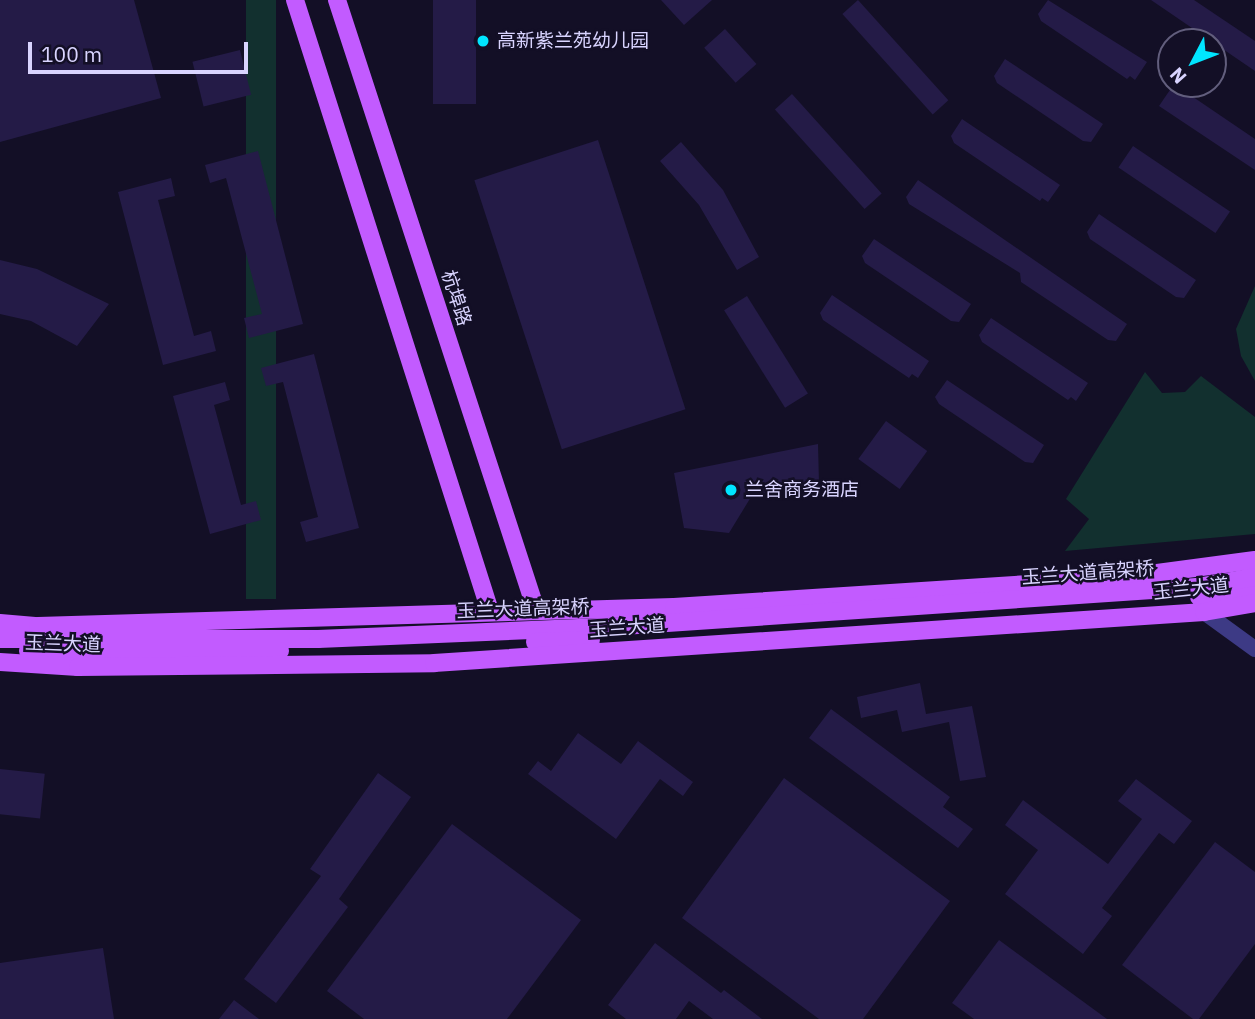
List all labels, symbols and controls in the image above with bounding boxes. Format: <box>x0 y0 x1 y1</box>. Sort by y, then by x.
scale bar <box>32 28 252 72</box>
north arrow <box>1157 28 1227 98</box>
place label: 高新紫兰苑幼儿园 <box>497 30 649 52</box>
marker: 高新紫兰苑幼儿园 <box>475 33 491 49</box>
text: 100 m <box>41 40 102 68</box>
text: N <box>1164 63 1191 89</box>
street label: 杭埠路 <box>436 267 476 329</box>
place label: 兰舍商务酒店 <box>745 479 859 501</box>
marker: 兰舍商务酒店 <box>723 482 739 498</box>
street label: 玉兰大道高架桥 <box>1021 557 1155 589</box>
street label: 玉兰大道 <box>1152 574 1230 604</box>
street label: 玉兰大道高架桥 <box>456 595 590 623</box>
street label: 玉兰大道 <box>588 614 666 642</box>
street label: 玉兰大道 <box>25 631 101 657</box>

